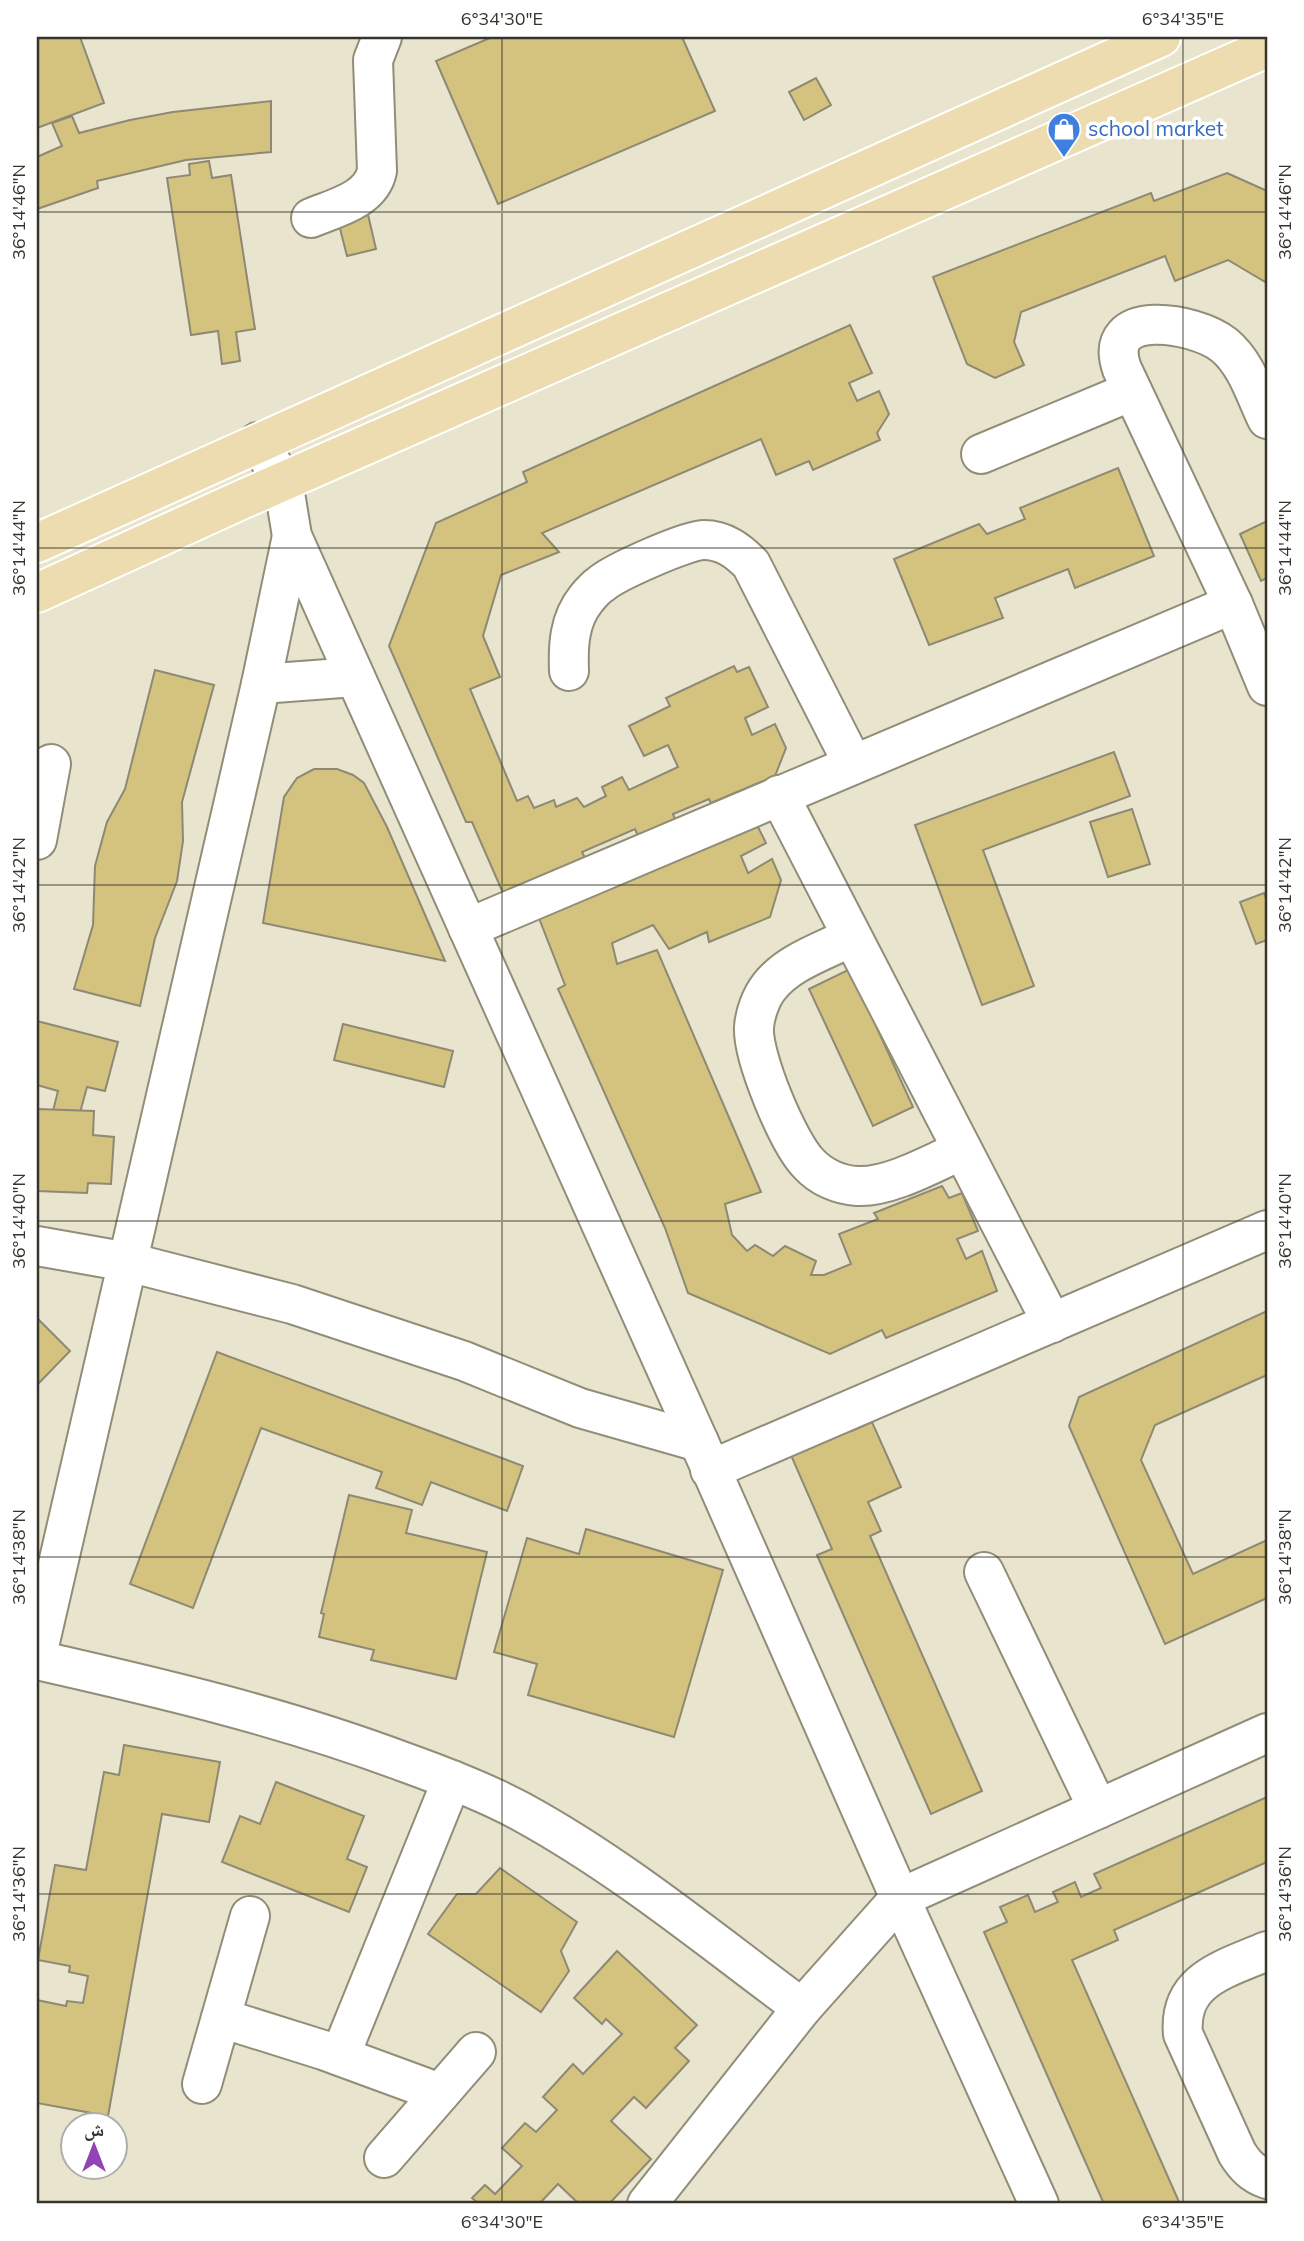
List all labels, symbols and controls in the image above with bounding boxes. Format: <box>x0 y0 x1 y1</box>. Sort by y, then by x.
text: 6°34'30"E <box>461 7 543 30</box>
text: 6°34'35"E <box>1142 7 1224 30</box>
shop icon: school market <box>1045 110 1083 159</box>
place label: school market <box>1088 115 1224 141</box>
text: 36°14'46"N <box>7 164 30 260</box>
text: 36°14'46"N <box>1273 164 1296 260</box>
text: 36°14'44"N <box>7 500 30 596</box>
text: 36°14'44"N <box>1273 500 1296 596</box>
text: 36°14'42"N <box>7 837 30 933</box>
text: 36°14'42"N <box>1273 837 1296 933</box>
text: 36°14'40"N <box>7 1173 30 1269</box>
text: 36°14'40"N <box>1273 1173 1296 1269</box>
text: 36°14'38"N <box>7 1509 30 1605</box>
text: 36°14'38"N <box>1273 1509 1296 1605</box>
text: 36°14'36"N <box>7 1846 30 1942</box>
text: 36°14'36"N <box>1273 1846 1296 1942</box>
north arrow <box>60 2112 130 2182</box>
text: ش <box>84 2117 104 2141</box>
text: 6°34'30"E <box>461 2210 543 2233</box>
text: 6°34'35"E <box>1142 2210 1224 2233</box>

